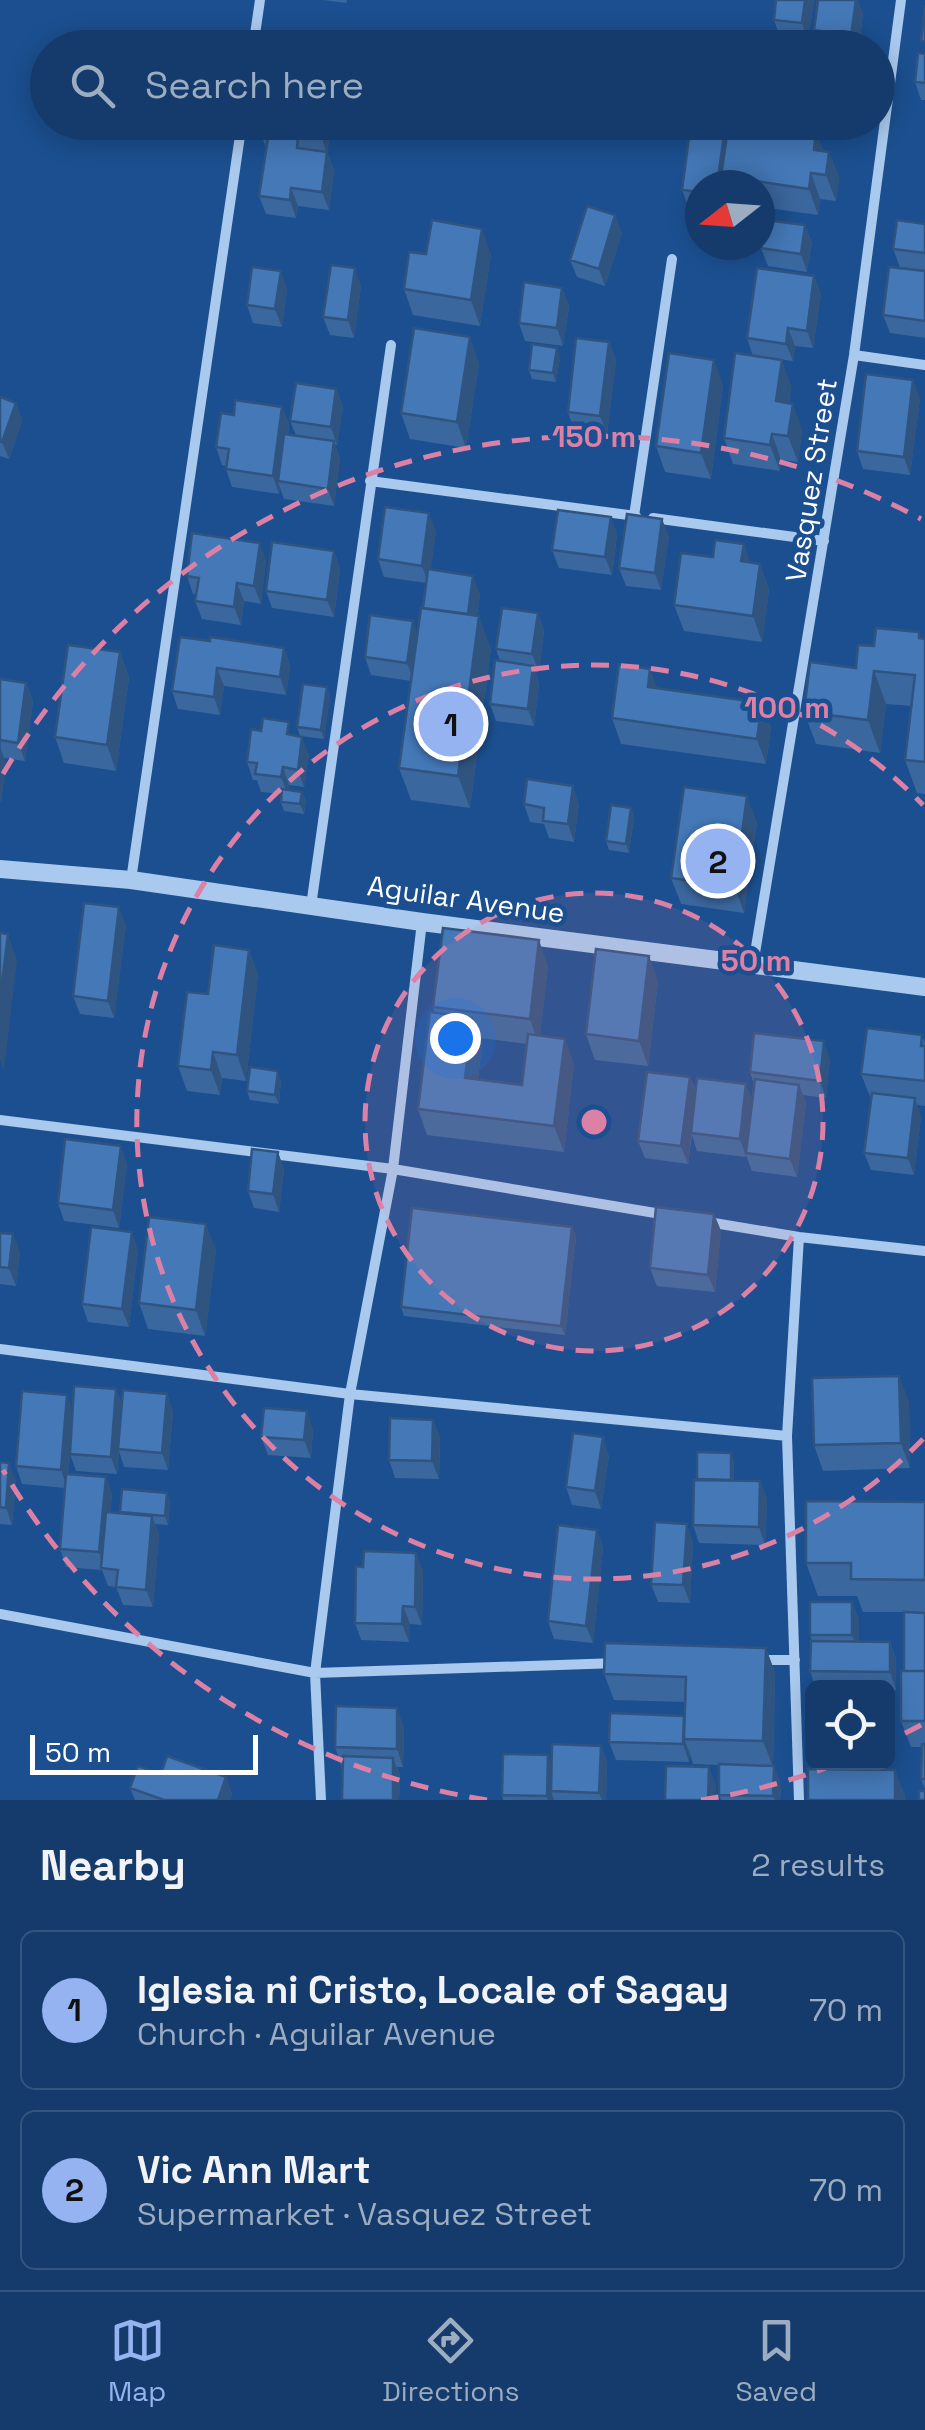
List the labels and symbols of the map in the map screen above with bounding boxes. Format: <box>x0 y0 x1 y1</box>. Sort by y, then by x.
north arrow <box>685 170 775 260</box>
street label: Vasquez Street <box>777 376 845 584</box>
text: 150 m <box>552 417 636 456</box>
pin: 1 <box>418 686 484 762</box>
text: 100 m <box>744 688 830 727</box>
pin: 2 <box>686 824 750 898</box>
street label: Aguilar Avenue <box>365 867 567 931</box>
text: 50 m <box>721 941 791 980</box>
your location <box>430 1013 481 1064</box>
centre of rings <box>576 1104 612 1140</box>
scale bar <box>30 1730 258 1774</box>

